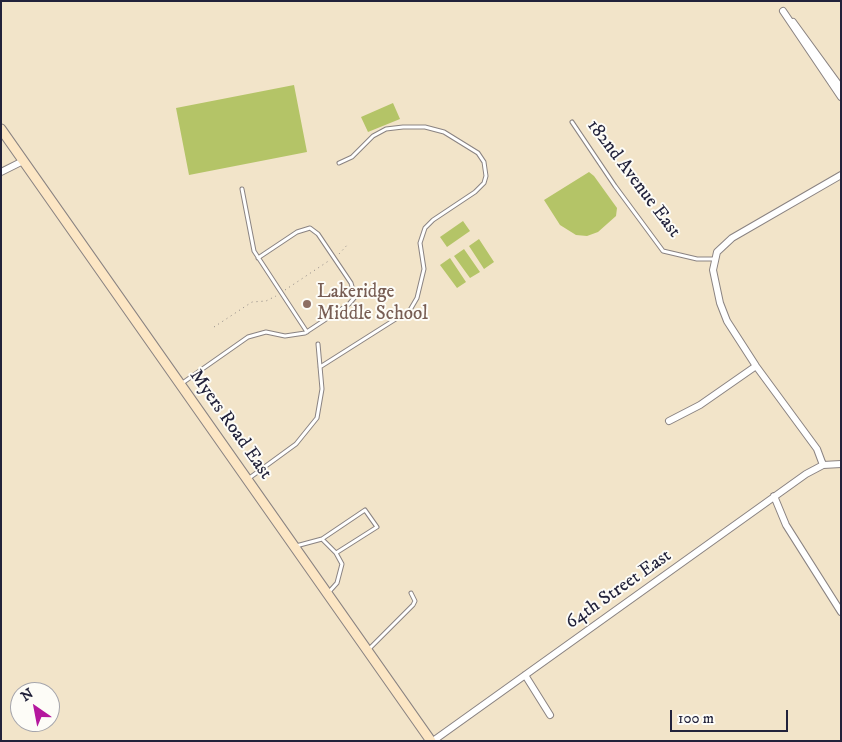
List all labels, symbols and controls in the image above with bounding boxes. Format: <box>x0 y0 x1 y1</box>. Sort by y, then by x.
street label: 182nd Avenue East <box>581 115 685 243</box>
place label: Lakeridge Middle School <box>317 282 428 326</box>
marker: Lakeridge Middle School <box>301 298 313 310</box>
street label: Myers Road East <box>184 366 276 484</box>
street label: 64th Street East <box>562 545 676 635</box>
north arrow <box>10 682 60 732</box>
text: N <box>18 685 37 706</box>
scale bar <box>672 700 790 732</box>
text: 100 m <box>678 709 714 728</box>

